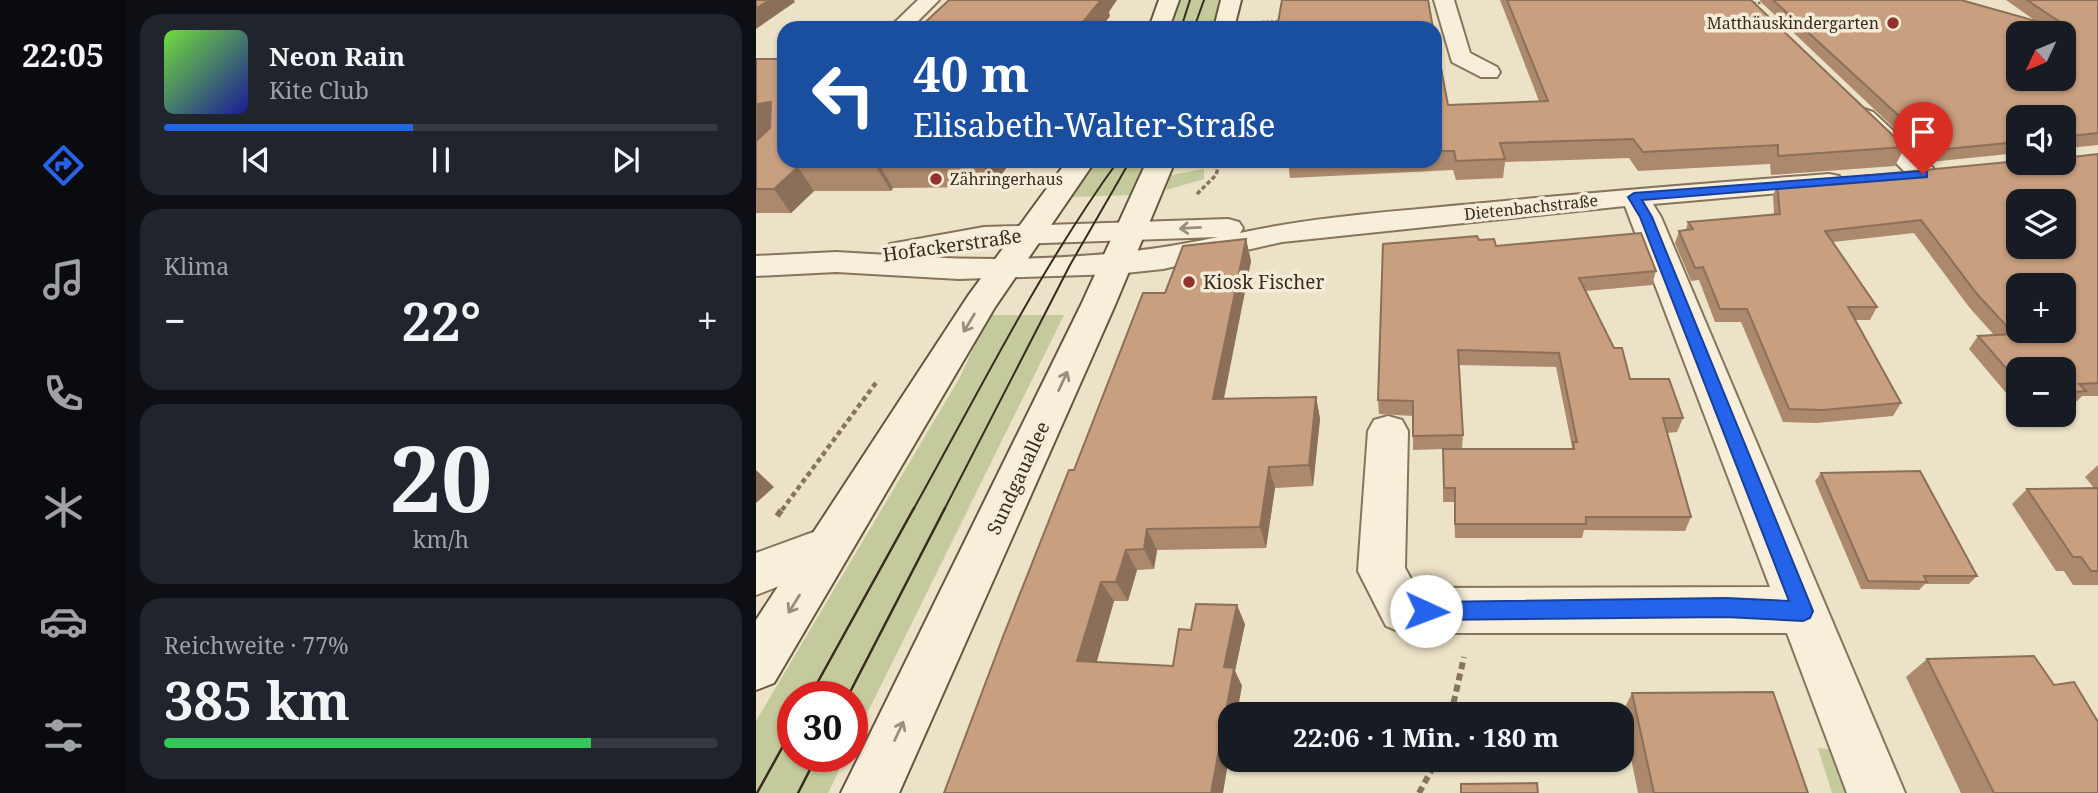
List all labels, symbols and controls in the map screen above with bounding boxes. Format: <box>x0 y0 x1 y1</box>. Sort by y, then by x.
place label: Matthäuskindergarten <box>1707 12 1879 34</box>
marker: Matthäuskindergarten <box>1885 15 1901 31</box>
north arrow <box>2006 21 2076 91</box>
map controls <box>2006 21 2076 427</box>
text: 22:05 <box>22 33 104 76</box>
text: Neon Rain <box>269 38 405 74</box>
text: 40 m <box>913 40 1029 106</box>
icon: left <box>798 49 889 140</box>
text: Kite Club <box>269 74 369 106</box>
pin <box>1893 102 1953 174</box>
text: Elisabeth-Walter-Straße <box>913 103 1275 146</box>
button: sound <box>2006 105 2076 175</box>
icon: arrive <box>1904 113 1942 151</box>
icon: directions <box>39 141 88 190</box>
icon: previous <box>237 141 275 179</box>
icon: pause <box>422 141 460 179</box>
icon: next <box>607 141 645 179</box>
place label: Zähringerhaus <box>950 168 1063 190</box>
marker: Zähringerhaus <box>928 171 944 187</box>
street label: Dietenbachstraße <box>1463 189 1599 225</box>
button: layers <box>2006 189 2076 259</box>
street label: Hofackerstraße <box>881 222 1023 268</box>
one-way arrow <box>1179 222 1201 235</box>
text: Klima <box>164 250 229 282</box>
icon: music <box>39 255 88 304</box>
place label: Kiosk Fischer <box>1203 269 1324 295</box>
button: + <box>2006 273 2076 343</box>
marker: Kiosk Fischer <box>1181 274 1197 290</box>
text: 22° <box>402 285 481 356</box>
text: − <box>164 294 186 346</box>
text: + <box>697 294 718 346</box>
one-way arrow <box>962 313 976 333</box>
button: − <box>2006 357 2076 427</box>
icon: phone <box>39 369 88 418</box>
one-way arrow <box>1057 371 1070 392</box>
text: 20 <box>390 415 492 539</box>
street label: Sundgauallee <box>980 417 1056 539</box>
icon: climate <box>39 483 88 532</box>
text: km/h <box>413 523 469 555</box>
position arrow <box>1389 574 1463 648</box>
one-way arrow <box>787 593 801 613</box>
icon: car <box>39 597 88 646</box>
text: Reichweite · 77% <box>164 629 349 661</box>
text: 385 km <box>164 664 350 735</box>
speed limit sign: 30 <box>777 681 868 772</box>
icon: filters <box>39 711 88 760</box>
text: 22:06 · 1 Min. · 180 m <box>1293 719 1559 755</box>
one-way arrow <box>893 721 906 742</box>

